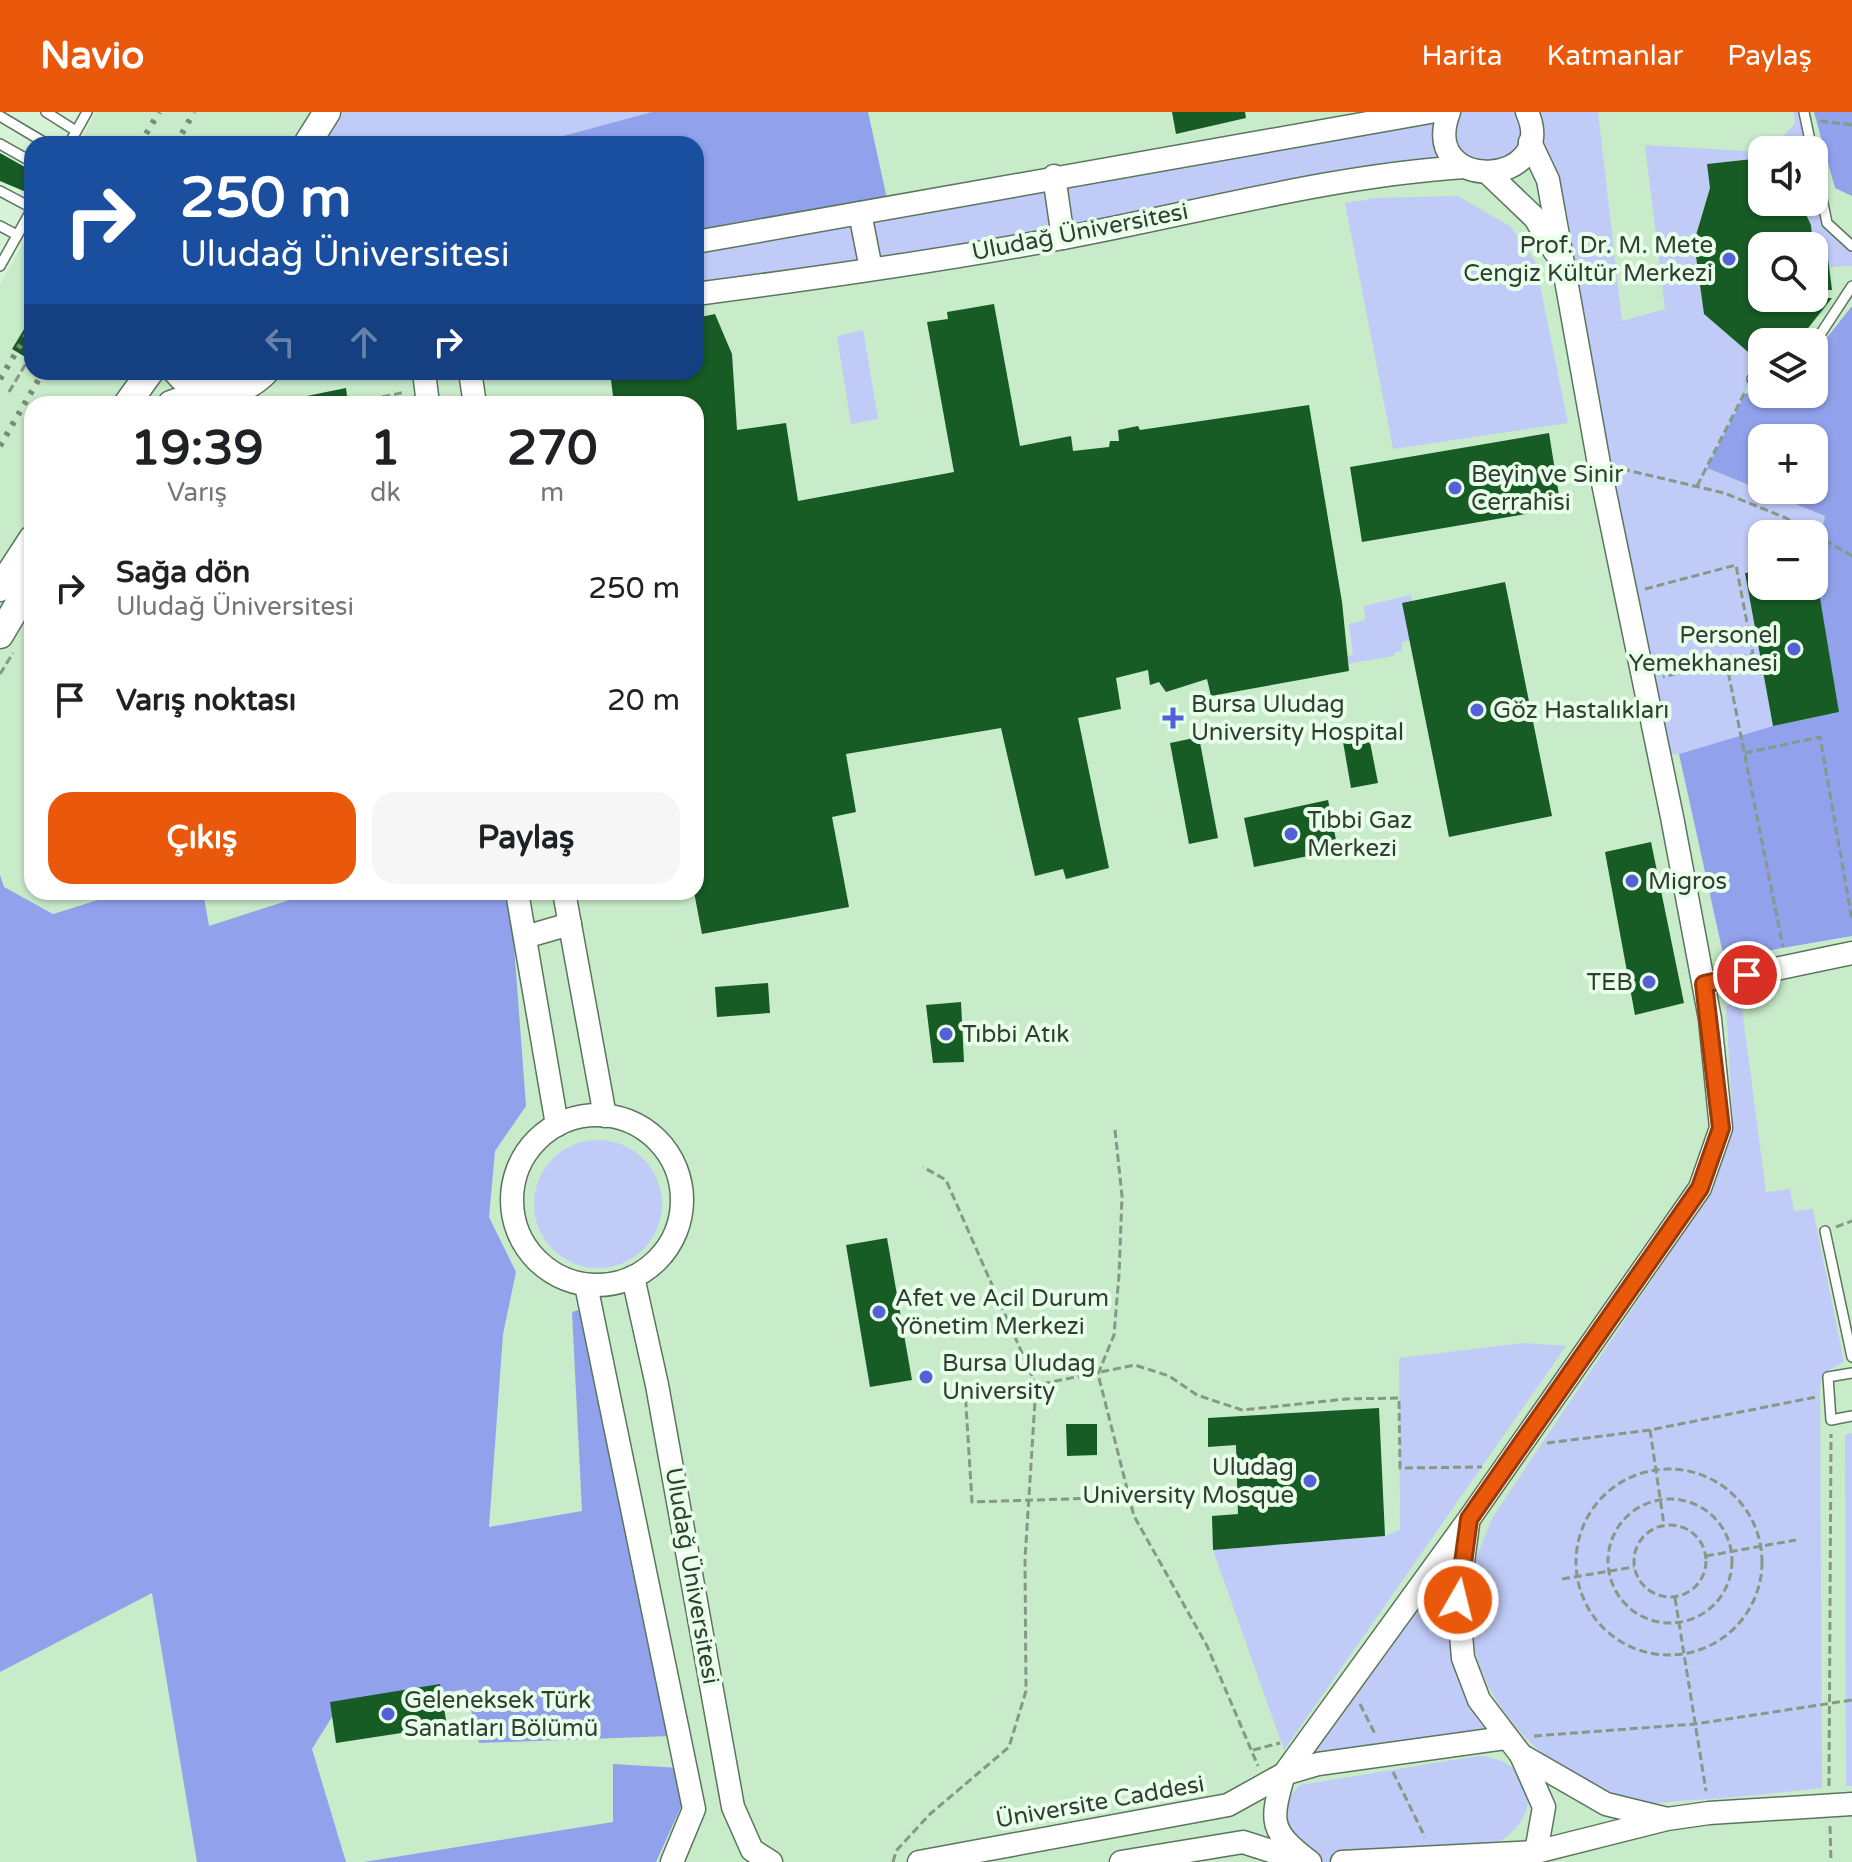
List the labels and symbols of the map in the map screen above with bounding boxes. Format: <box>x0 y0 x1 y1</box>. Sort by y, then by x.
street label: Uludağ Üniversitesi <box>969 197 1191 267</box>
place label: Prof. Dr. M. Mete Cengiz Kültür Merkezi <box>1463 231 1713 288</box>
marker: Prof. Dr. M. Mete Cengiz Kültür Merkezi <box>1720 250 1738 268</box>
place label: Beyin ve Sinir Cerrahisi <box>1471 460 1624 517</box>
marker: Beyin ve Sinir Cerrahisi <box>1446 479 1464 497</box>
place label: Personel Yemekhanesi <box>1628 621 1778 678</box>
marker: Personel Yemekhanesi <box>1785 640 1803 658</box>
place label: Bursa Uludag University Hospital <box>1191 690 1404 747</box>
place label: Göz Hastalıkları <box>1493 696 1669 725</box>
marker: Göz Hastalıkları <box>1468 701 1486 719</box>
marker: Bursa Uludag University Hospital <box>1162 707 1184 729</box>
place label: Tıbbi Gaz Merkezi <box>1307 806 1412 863</box>
marker: Tıbbi Gaz Merkezi <box>1282 825 1300 843</box>
place label: Migros <box>1648 867 1727 896</box>
marker: Migros <box>1623 872 1641 890</box>
pin <box>1713 941 1781 1009</box>
place label: TEB <box>1586 968 1633 997</box>
marker: TEB <box>1640 973 1658 991</box>
place label: Tıbbi Atık <box>962 1020 1069 1049</box>
marker: Tıbbi Atık <box>937 1025 955 1043</box>
place label: Afet ve Acil Durum Yönetim Merkezi <box>895 1284 1109 1341</box>
marker: Afet ve Acil Durum Yönetim Merkezi <box>870 1303 888 1321</box>
place label: Bursa Uludag University <box>942 1349 1096 1406</box>
marker: Bursa Uludag University <box>917 1368 935 1386</box>
place label: Uludag University Mosque <box>1082 1453 1294 1510</box>
street label: Uludağ Üniversitesi <box>659 1465 725 1687</box>
marker: Uludag University Mosque <box>1301 1472 1319 1490</box>
position arrow <box>1416 1558 1500 1642</box>
place label: Geleneksek Türk Sanatları Bölümü <box>404 1686 598 1743</box>
marker: Geleneksek Türk Sanatları Bölümü <box>379 1705 397 1723</box>
street label: Üniversite Caddesi <box>993 1769 1207 1835</box>

